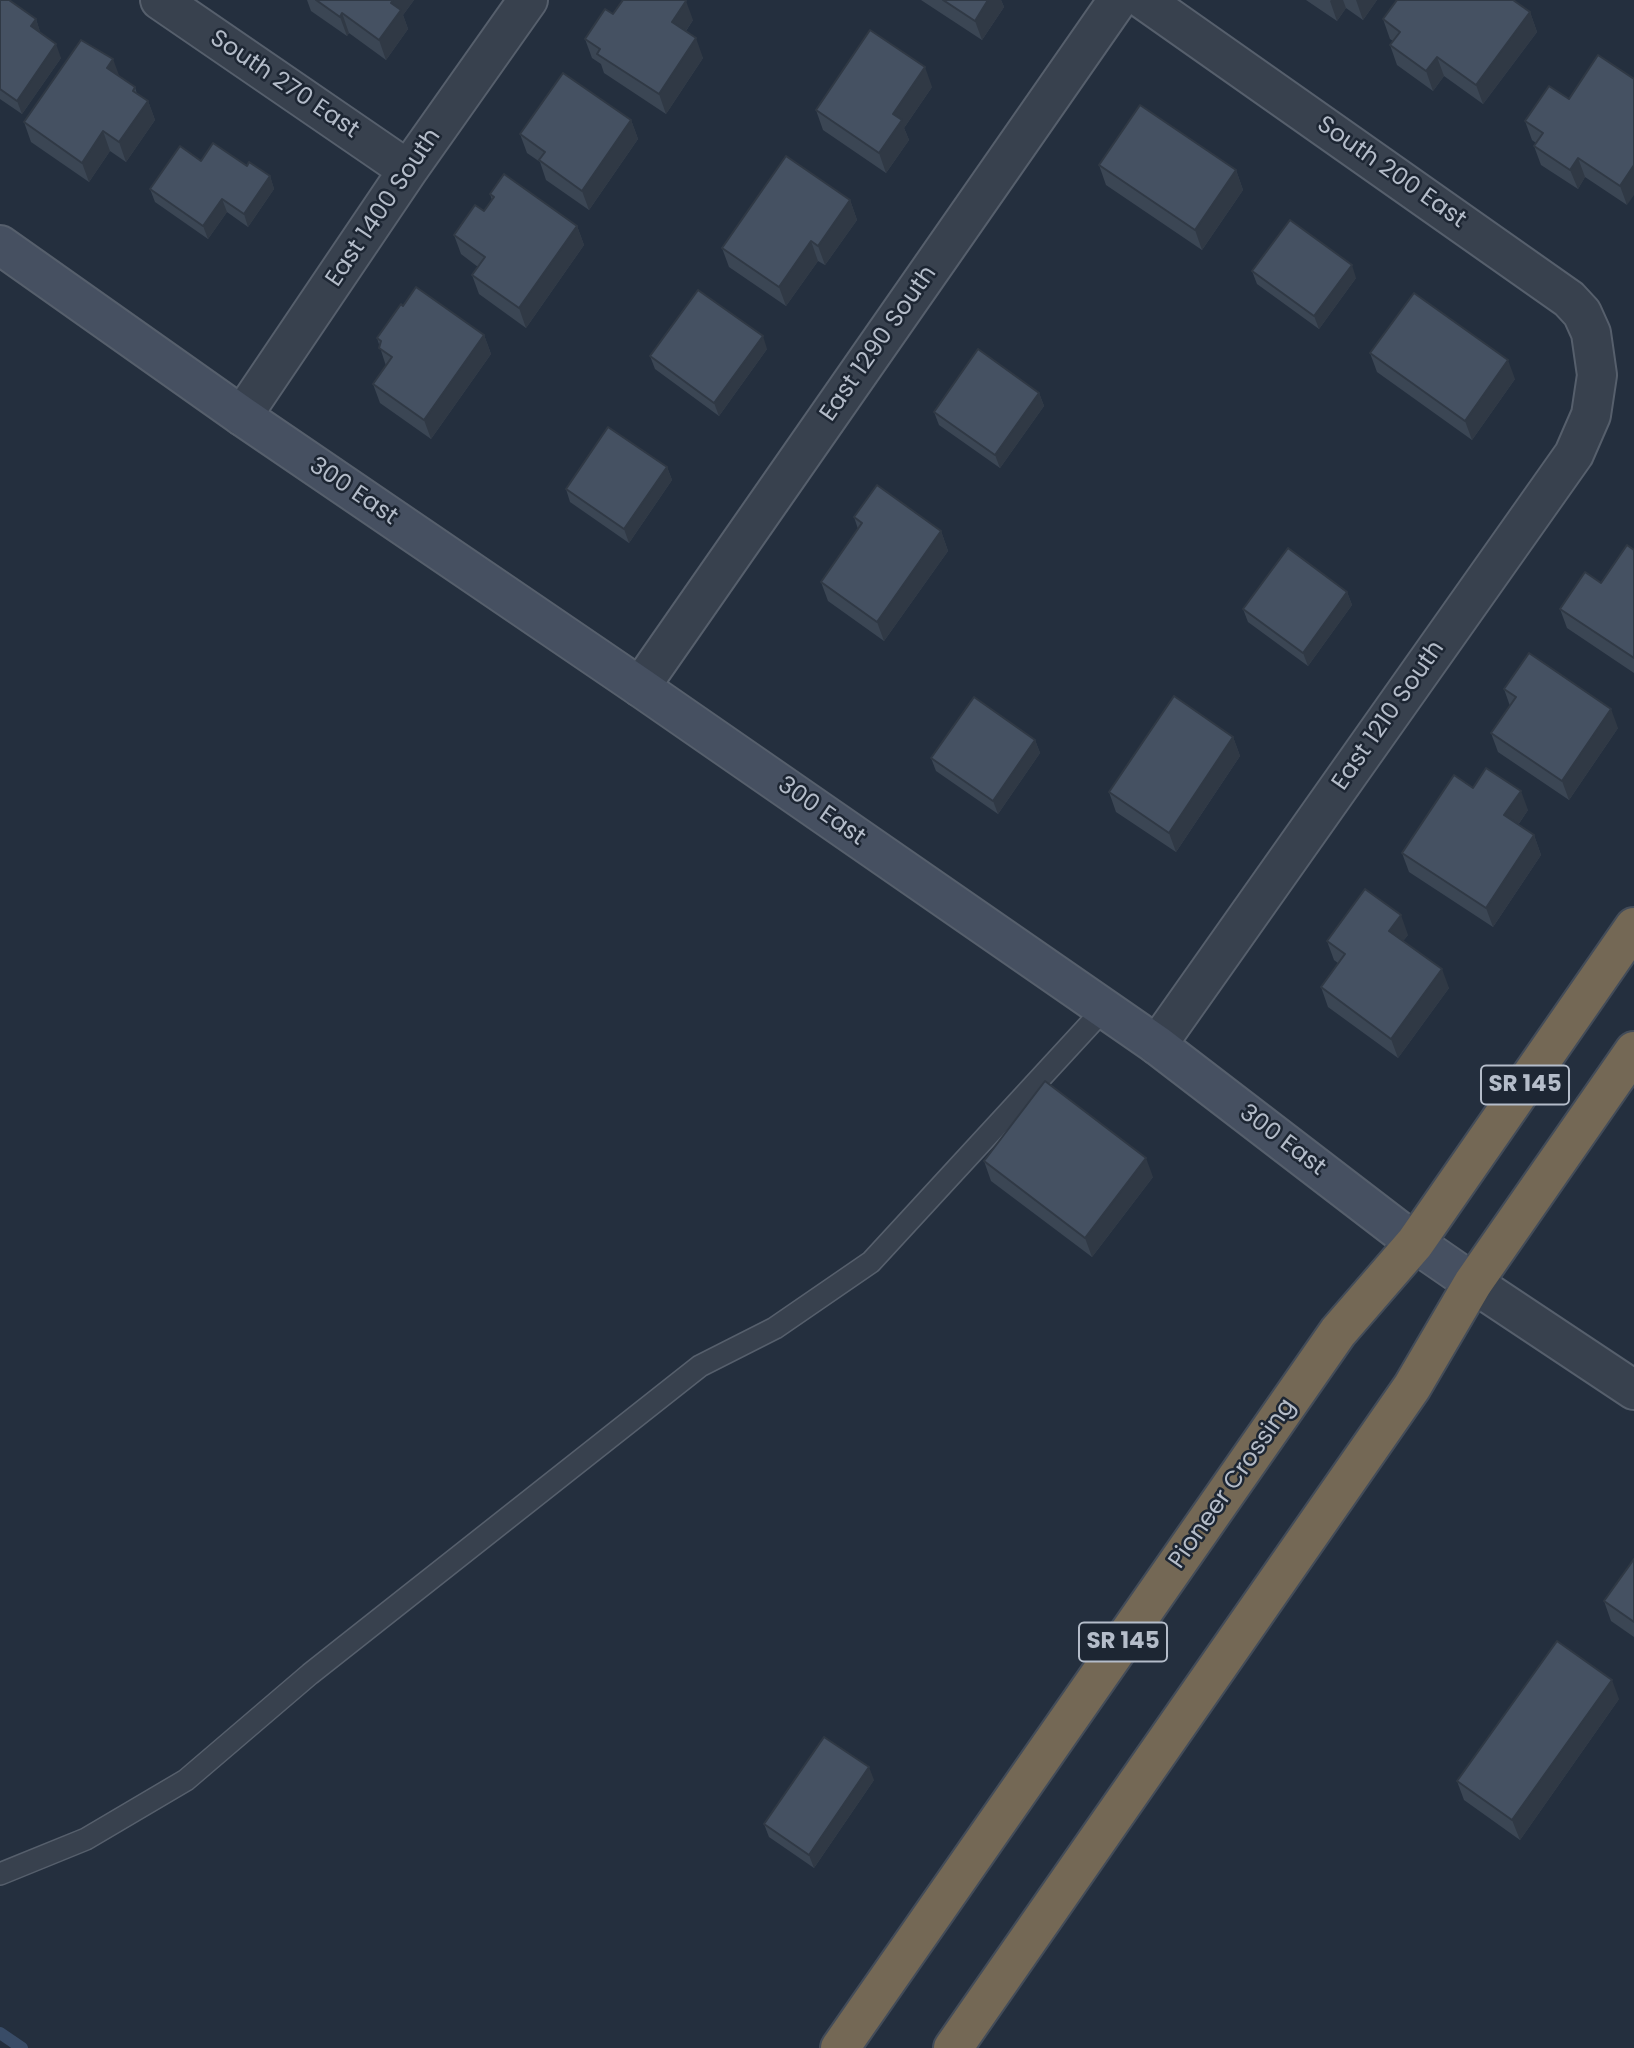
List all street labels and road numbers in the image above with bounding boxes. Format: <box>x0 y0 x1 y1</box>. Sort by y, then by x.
street label: South 270 East <box>204 25 364 145</box>
street label: South 200 East <box>1311 111 1471 235</box>
street label: East 1400 South <box>320 123 448 293</box>
street label: East 1290 South <box>815 261 943 427</box>
street label: 300 East <box>303 452 403 532</box>
street label: East 1210 South <box>1327 636 1451 796</box>
street label: 300 East <box>772 771 870 853</box>
road number: SR 145 <box>1481 1066 1569 1104</box>
street label: 300 East <box>1233 1099 1331 1183</box>
street label: Pioneer Crossing <box>1164 1393 1302 1575</box>
road number: SR 145 <box>1079 1623 1167 1662</box>

